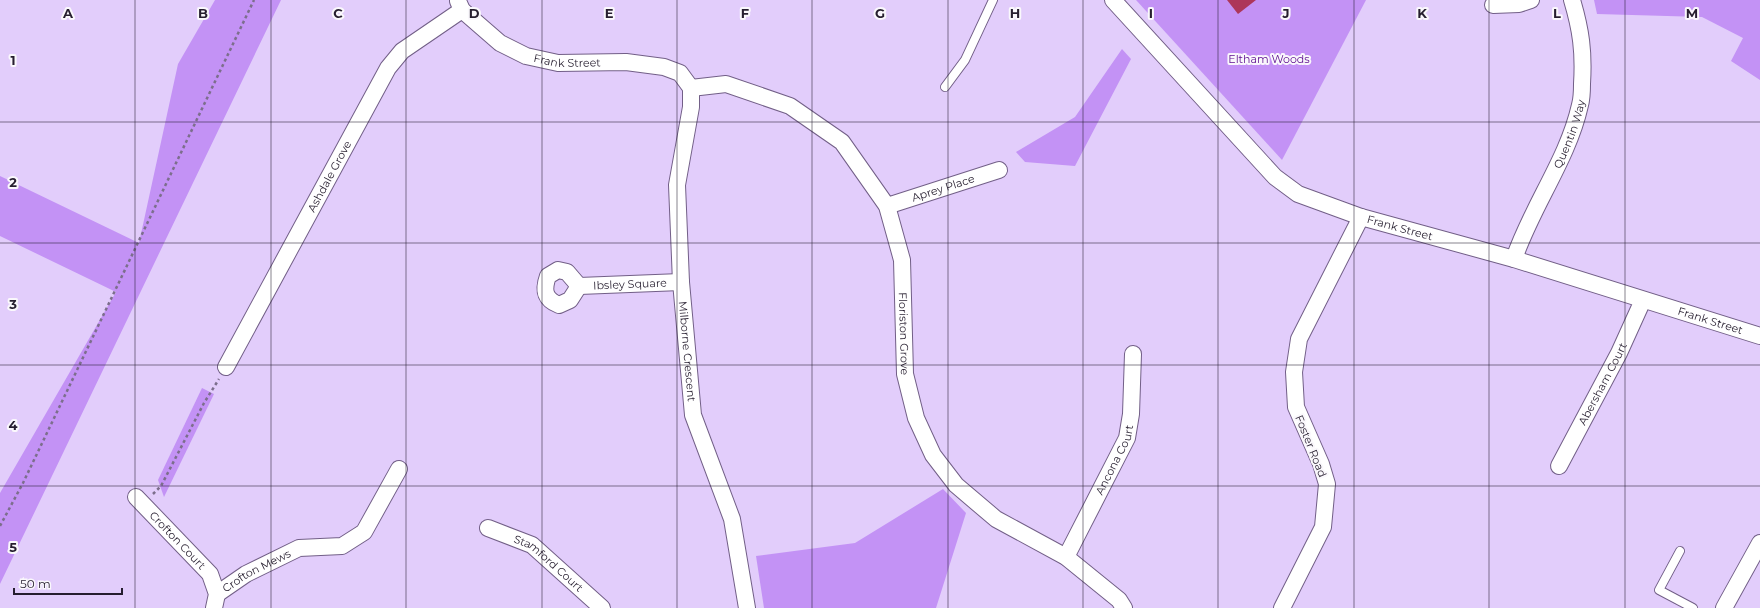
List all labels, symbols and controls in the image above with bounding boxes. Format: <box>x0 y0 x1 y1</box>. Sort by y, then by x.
text: A <box>62 5 74 21</box>
text: B <box>198 5 208 21</box>
text: C <box>333 5 343 21</box>
text: D <box>469 5 480 21</box>
text: E <box>605 5 614 21</box>
text: F <box>741 5 749 21</box>
text: G <box>875 5 885 21</box>
text: H <box>1010 5 1020 21</box>
text: I <box>1149 5 1153 21</box>
text: J <box>1281 5 1290 21</box>
text: K <box>1417 5 1427 21</box>
text: L <box>1553 5 1561 21</box>
text: M <box>1686 5 1698 21</box>
street label: Frank Street <box>532 51 601 70</box>
text: 1 <box>10 52 16 68</box>
park label: Eltham Woods <box>1228 52 1310 66</box>
street label: Quentin Way <box>1550 98 1588 171</box>
street label: Ashdale Grove <box>304 138 355 214</box>
street label: Aprey Place <box>910 171 977 205</box>
text: 2 <box>9 174 17 190</box>
street label: Frank Street <box>1366 212 1435 244</box>
street label: Ibsley Square <box>593 276 667 292</box>
street label: Floriston Grove <box>896 292 912 376</box>
text: 3 <box>8 296 17 312</box>
street label: Milborne Crescent <box>676 300 699 403</box>
street label: Frank Street <box>1676 304 1745 337</box>
street label: Abersham Court <box>1575 340 1630 427</box>
street label: Foster Road <box>1292 413 1330 479</box>
text: 4 <box>9 417 18 433</box>
street label: Ancona Court <box>1092 423 1136 497</box>
street label: Crofton Court <box>146 508 209 573</box>
street label: Stamford Court <box>512 532 586 595</box>
text: 5 <box>9 539 17 555</box>
street label: Crofton Mews <box>219 546 294 595</box>
scale bar <box>14 570 122 596</box>
text: 50 m <box>20 576 51 591</box>

